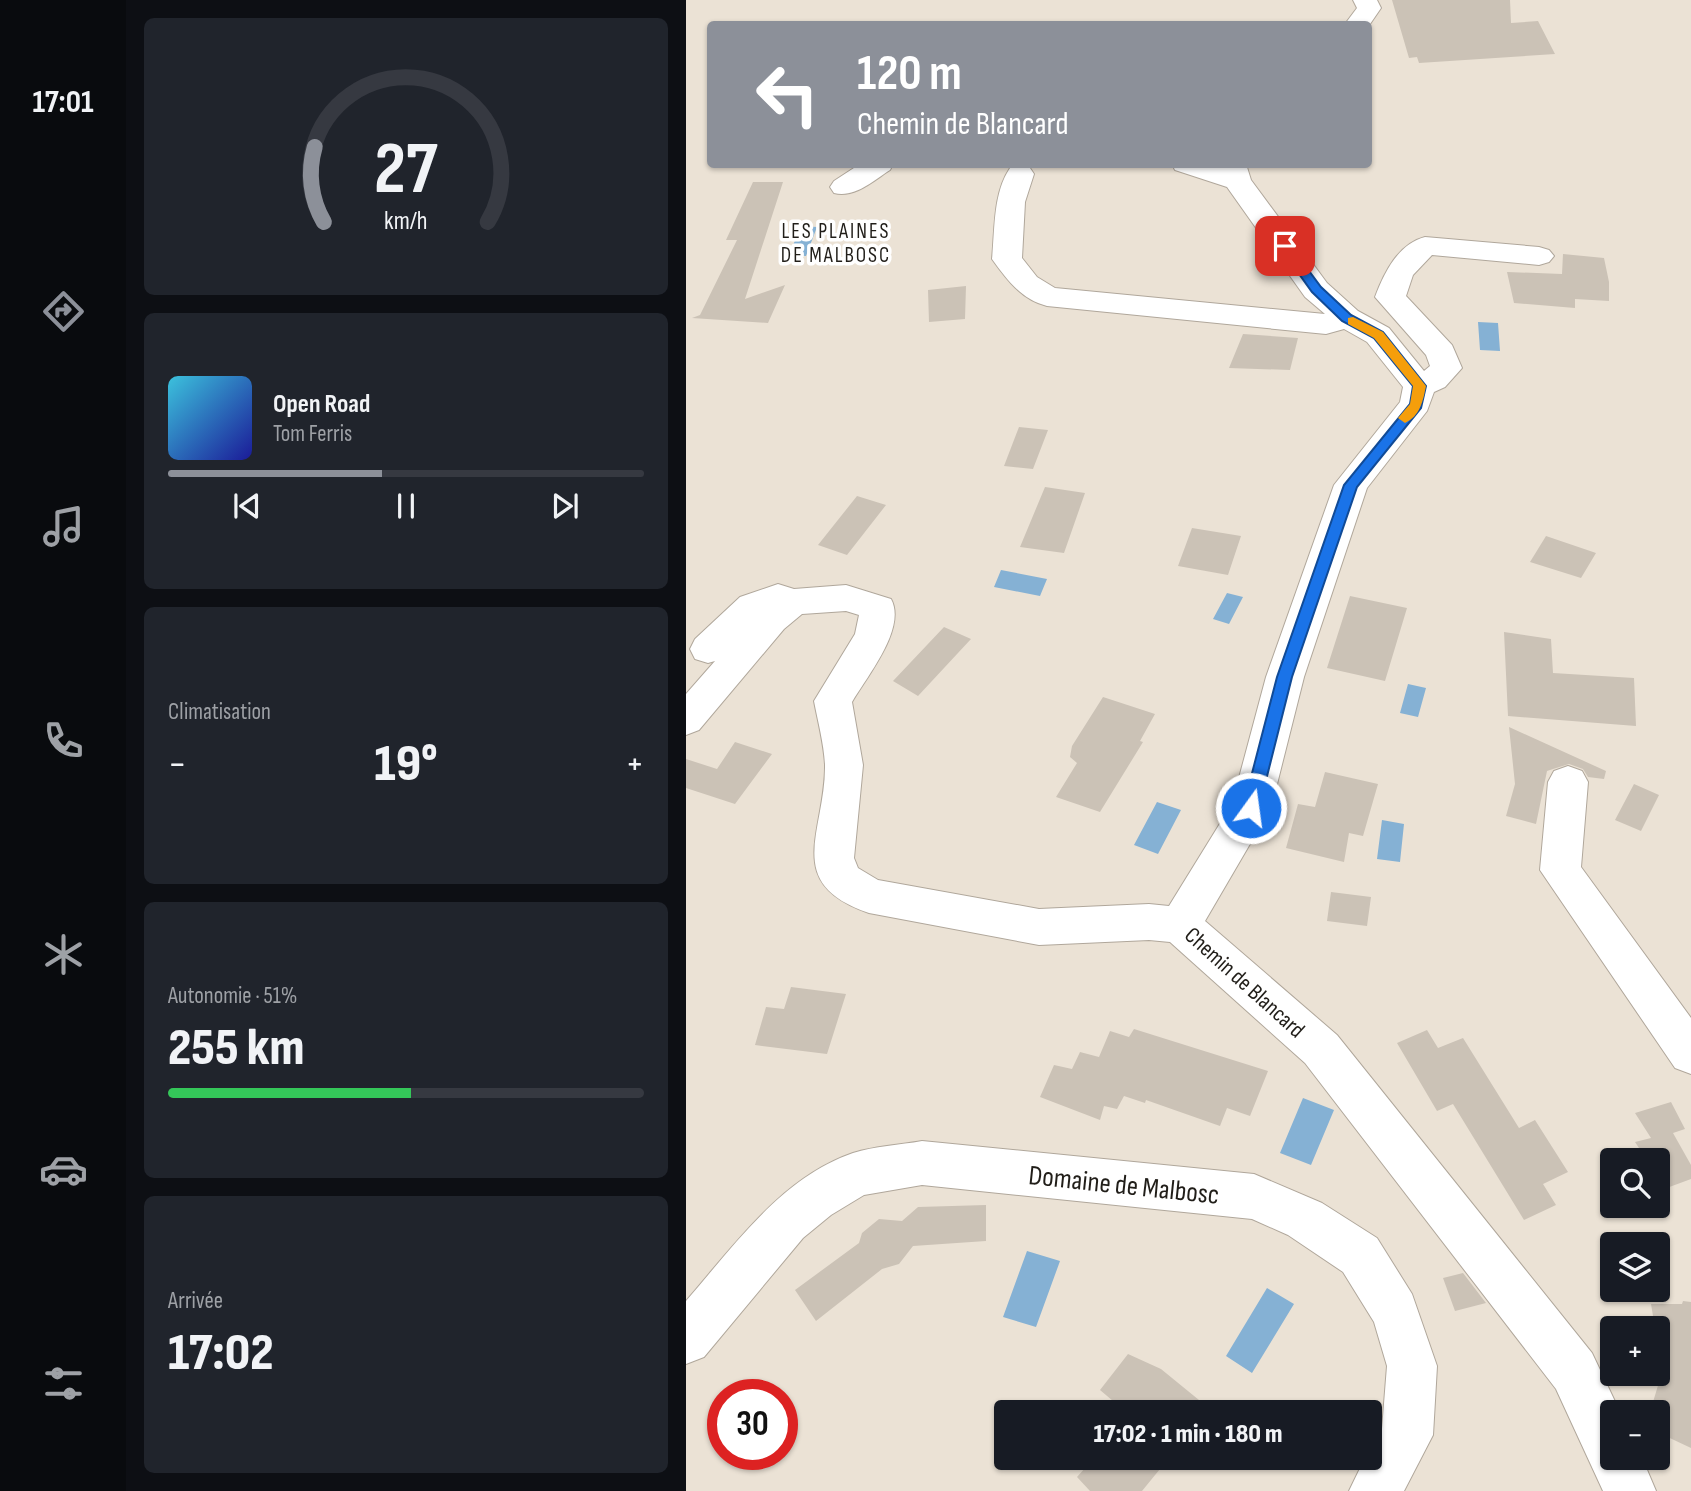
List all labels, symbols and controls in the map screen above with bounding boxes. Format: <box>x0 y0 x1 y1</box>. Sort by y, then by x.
text: 120 m <box>857 45 962 104</box>
icon: left <box>742 49 833 140</box>
text: 17:01 <box>32 83 94 122</box>
text: Chemin de Blancard <box>857 105 1069 144</box>
text: 27 <box>374 127 438 215</box>
text: km/h <box>384 206 428 237</box>
pin <box>1255 216 1315 276</box>
district label: LES PLAINES DE MALBOSC <box>781 219 891 268</box>
icon: arrive <box>1266 227 1304 265</box>
icon: directions <box>39 287 88 336</box>
text: Open Road <box>273 389 370 420</box>
text: Tom Ferris <box>273 420 352 448</box>
icon: previous <box>228 487 266 525</box>
icon: pause <box>387 487 425 525</box>
icon: next <box>546 487 584 525</box>
icon: music <box>39 502 88 551</box>
text: Climatisation <box>168 698 271 726</box>
icon: phone <box>39 716 88 765</box>
text: 19° <box>374 733 438 796</box>
text: − <box>168 742 187 787</box>
text: + <box>625 742 644 787</box>
position arrow <box>1214 771 1288 845</box>
street label: Chemin de Blancard <box>1178 921 1310 1044</box>
icon: climate <box>39 930 88 979</box>
text: Autonomie · 51% <box>168 982 297 1010</box>
text: 255 km <box>168 1017 305 1080</box>
icon: car <box>39 1145 88 1194</box>
map controls <box>1600 1148 1670 1470</box>
button: search <box>1600 1148 1670 1218</box>
street label: Domaine de Malbosc <box>1027 1159 1221 1212</box>
button: layers <box>1600 1232 1670 1302</box>
text: Arrivée <box>168 1287 223 1315</box>
button: + <box>1600 1316 1670 1386</box>
text: 17:02 <box>168 1322 274 1385</box>
icon: filters <box>39 1359 88 1408</box>
speed limit sign: 30 <box>707 1379 798 1470</box>
button: − <box>1600 1400 1670 1470</box>
text: 17:02 · 1 min · 180 m <box>1093 1419 1283 1450</box>

